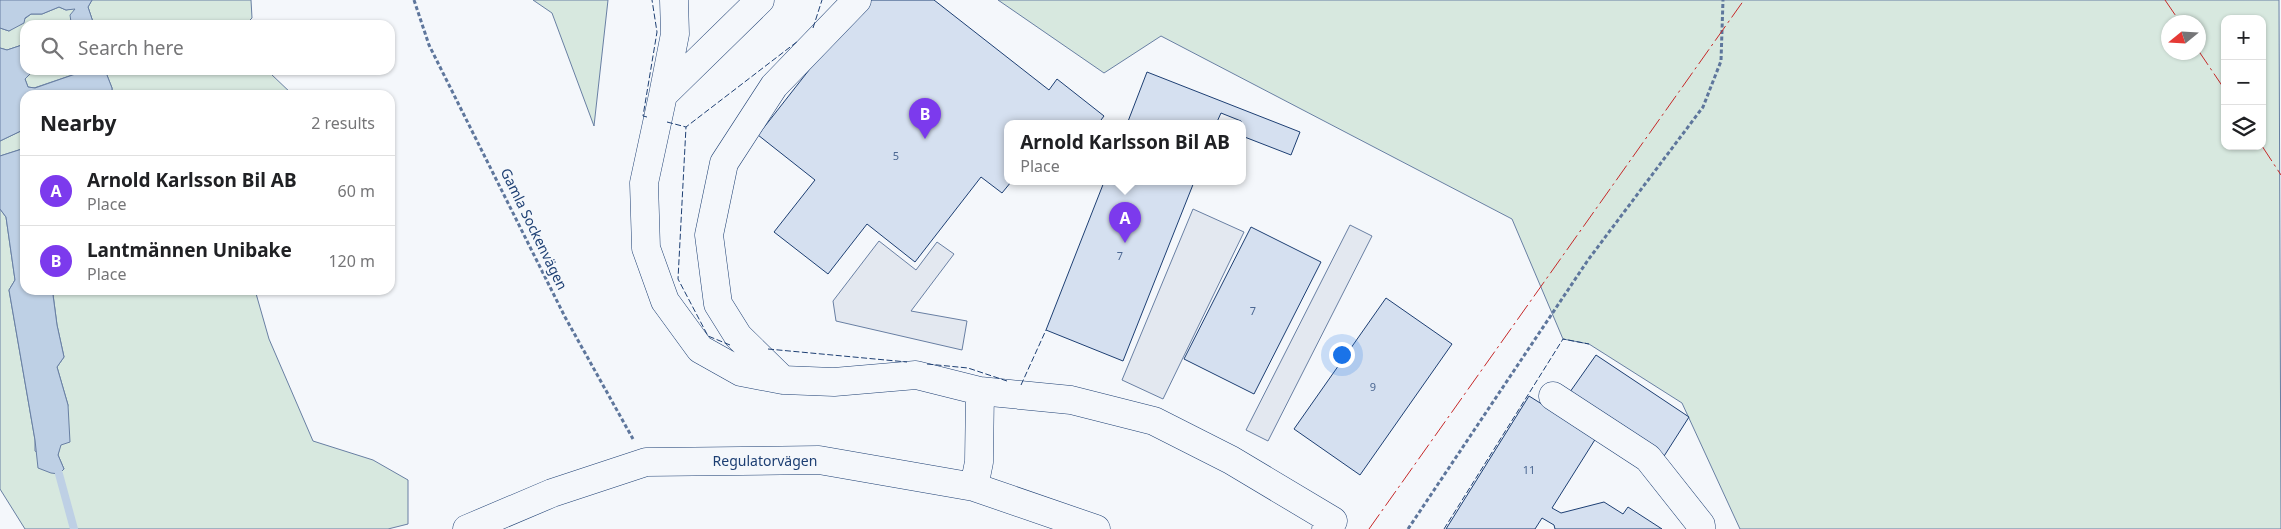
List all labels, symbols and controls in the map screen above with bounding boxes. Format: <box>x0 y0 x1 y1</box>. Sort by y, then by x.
north arrow <box>2161 15 2206 60</box>
map controls <box>2221 15 2266 150</box>
button: + <box>2221 15 2266 60</box>
search box <box>20 20 395 75</box>
icon: search <box>38 34 66 62</box>
text: Search here <box>78 35 184 61</box>
button: − <box>2221 60 2266 105</box>
pin: B <box>909 98 941 139</box>
button: layers <box>2221 105 2266 150</box>
text: Nearby <box>40 109 116 137</box>
text: 2 results <box>311 112 375 134</box>
popup <box>1004 120 1246 185</box>
text: Arnold Karlsson Bil AB <box>1020 129 1230 155</box>
house number: 5 <box>893 148 899 163</box>
text: Place <box>1020 155 1060 177</box>
street label: Gamla Sockenvägen <box>497 165 572 293</box>
text: Arnold Karlsson Bil AB <box>87 167 297 193</box>
text: A <box>50 180 62 202</box>
text: 60 m <box>338 180 375 202</box>
text: Place <box>87 193 127 215</box>
pin: A <box>1109 202 1141 243</box>
text: Lantmännen Unibake <box>87 237 292 263</box>
house number: 7 <box>1117 248 1123 263</box>
text: B <box>51 250 61 272</box>
text: 120 m <box>328 250 375 272</box>
text: Place <box>87 263 127 285</box>
house number: 7 <box>1250 303 1256 318</box>
your location <box>1329 342 1355 368</box>
house number: 9 <box>1370 379 1376 394</box>
street label: Regulatorvägen <box>713 451 817 470</box>
house number: 11 <box>1523 462 1535 477</box>

